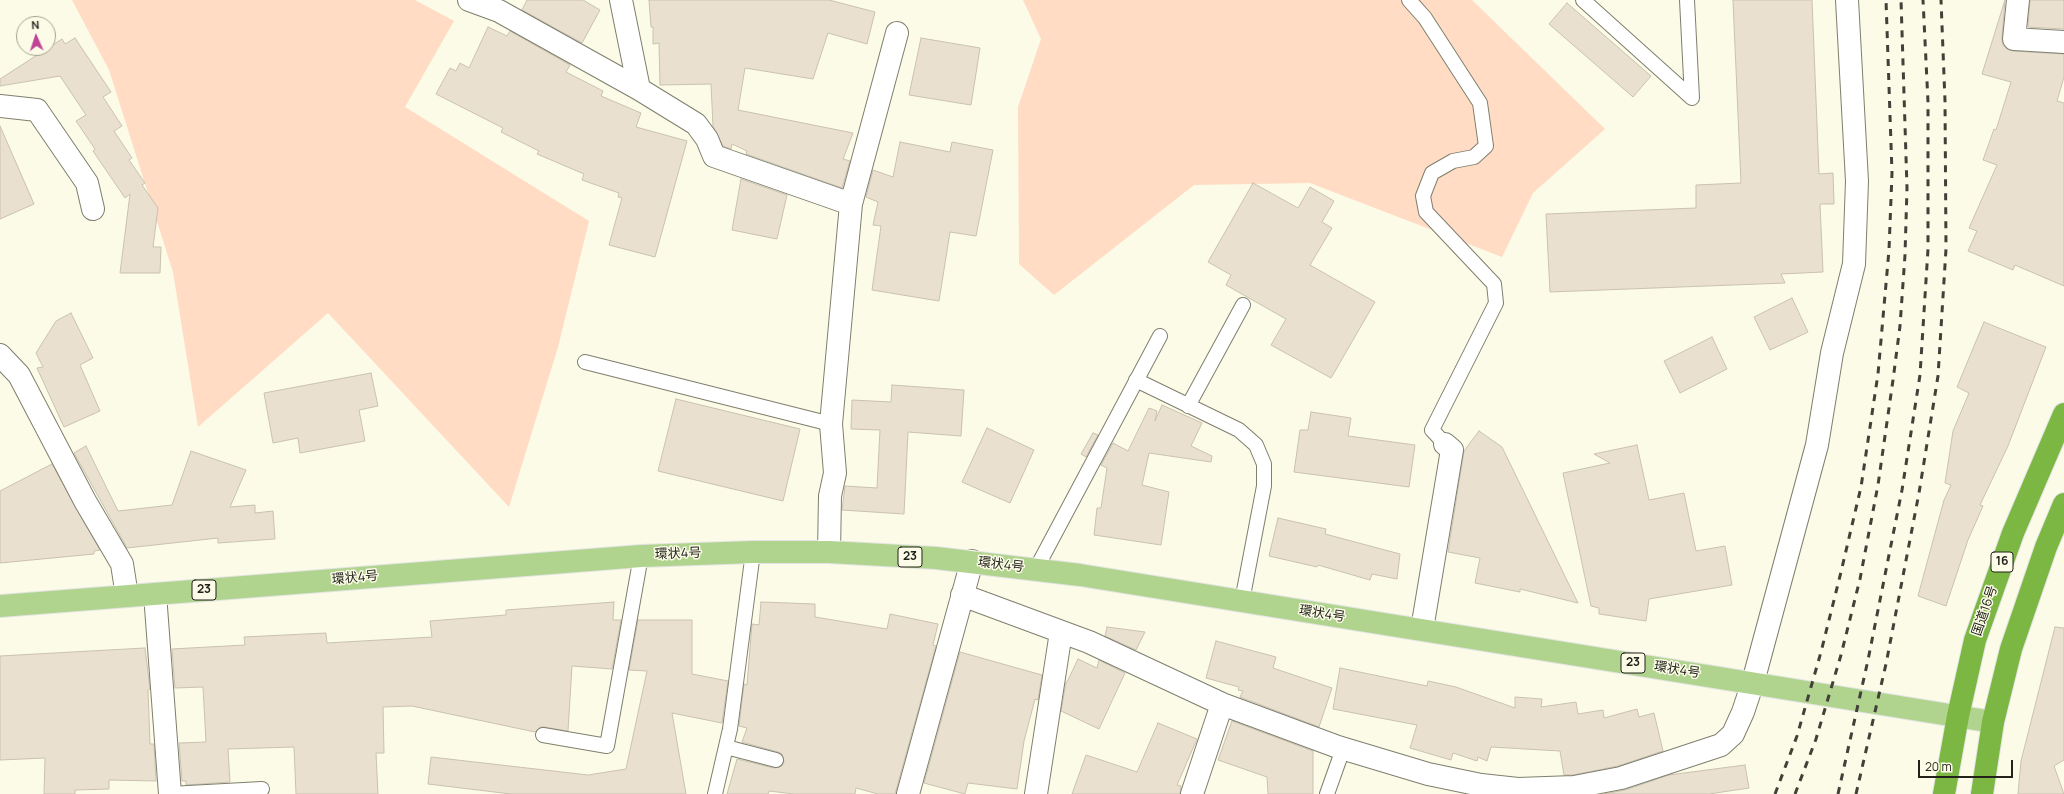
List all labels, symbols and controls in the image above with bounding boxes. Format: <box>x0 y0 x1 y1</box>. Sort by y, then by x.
north arrow <box>16 16 56 56</box>
text: N <box>31 17 40 32</box>
street label: 環状4号 <box>654 545 702 563</box>
road number: 23 <box>898 547 922 567</box>
road number: 16 <box>1991 552 2013 572</box>
street label: 環状4号 <box>977 554 1025 576</box>
street label: 環状4号 <box>331 568 379 588</box>
road number: 23 <box>192 580 216 600</box>
street label: 国道16号 <box>1969 584 2001 638</box>
street label: 環状4号 <box>1298 603 1346 625</box>
road number: 23 <box>1621 653 1645 673</box>
street label: 環状4号 <box>1653 659 1701 681</box>
scale bar <box>1920 752 2015 778</box>
text: 20 m <box>1925 758 1952 775</box>

